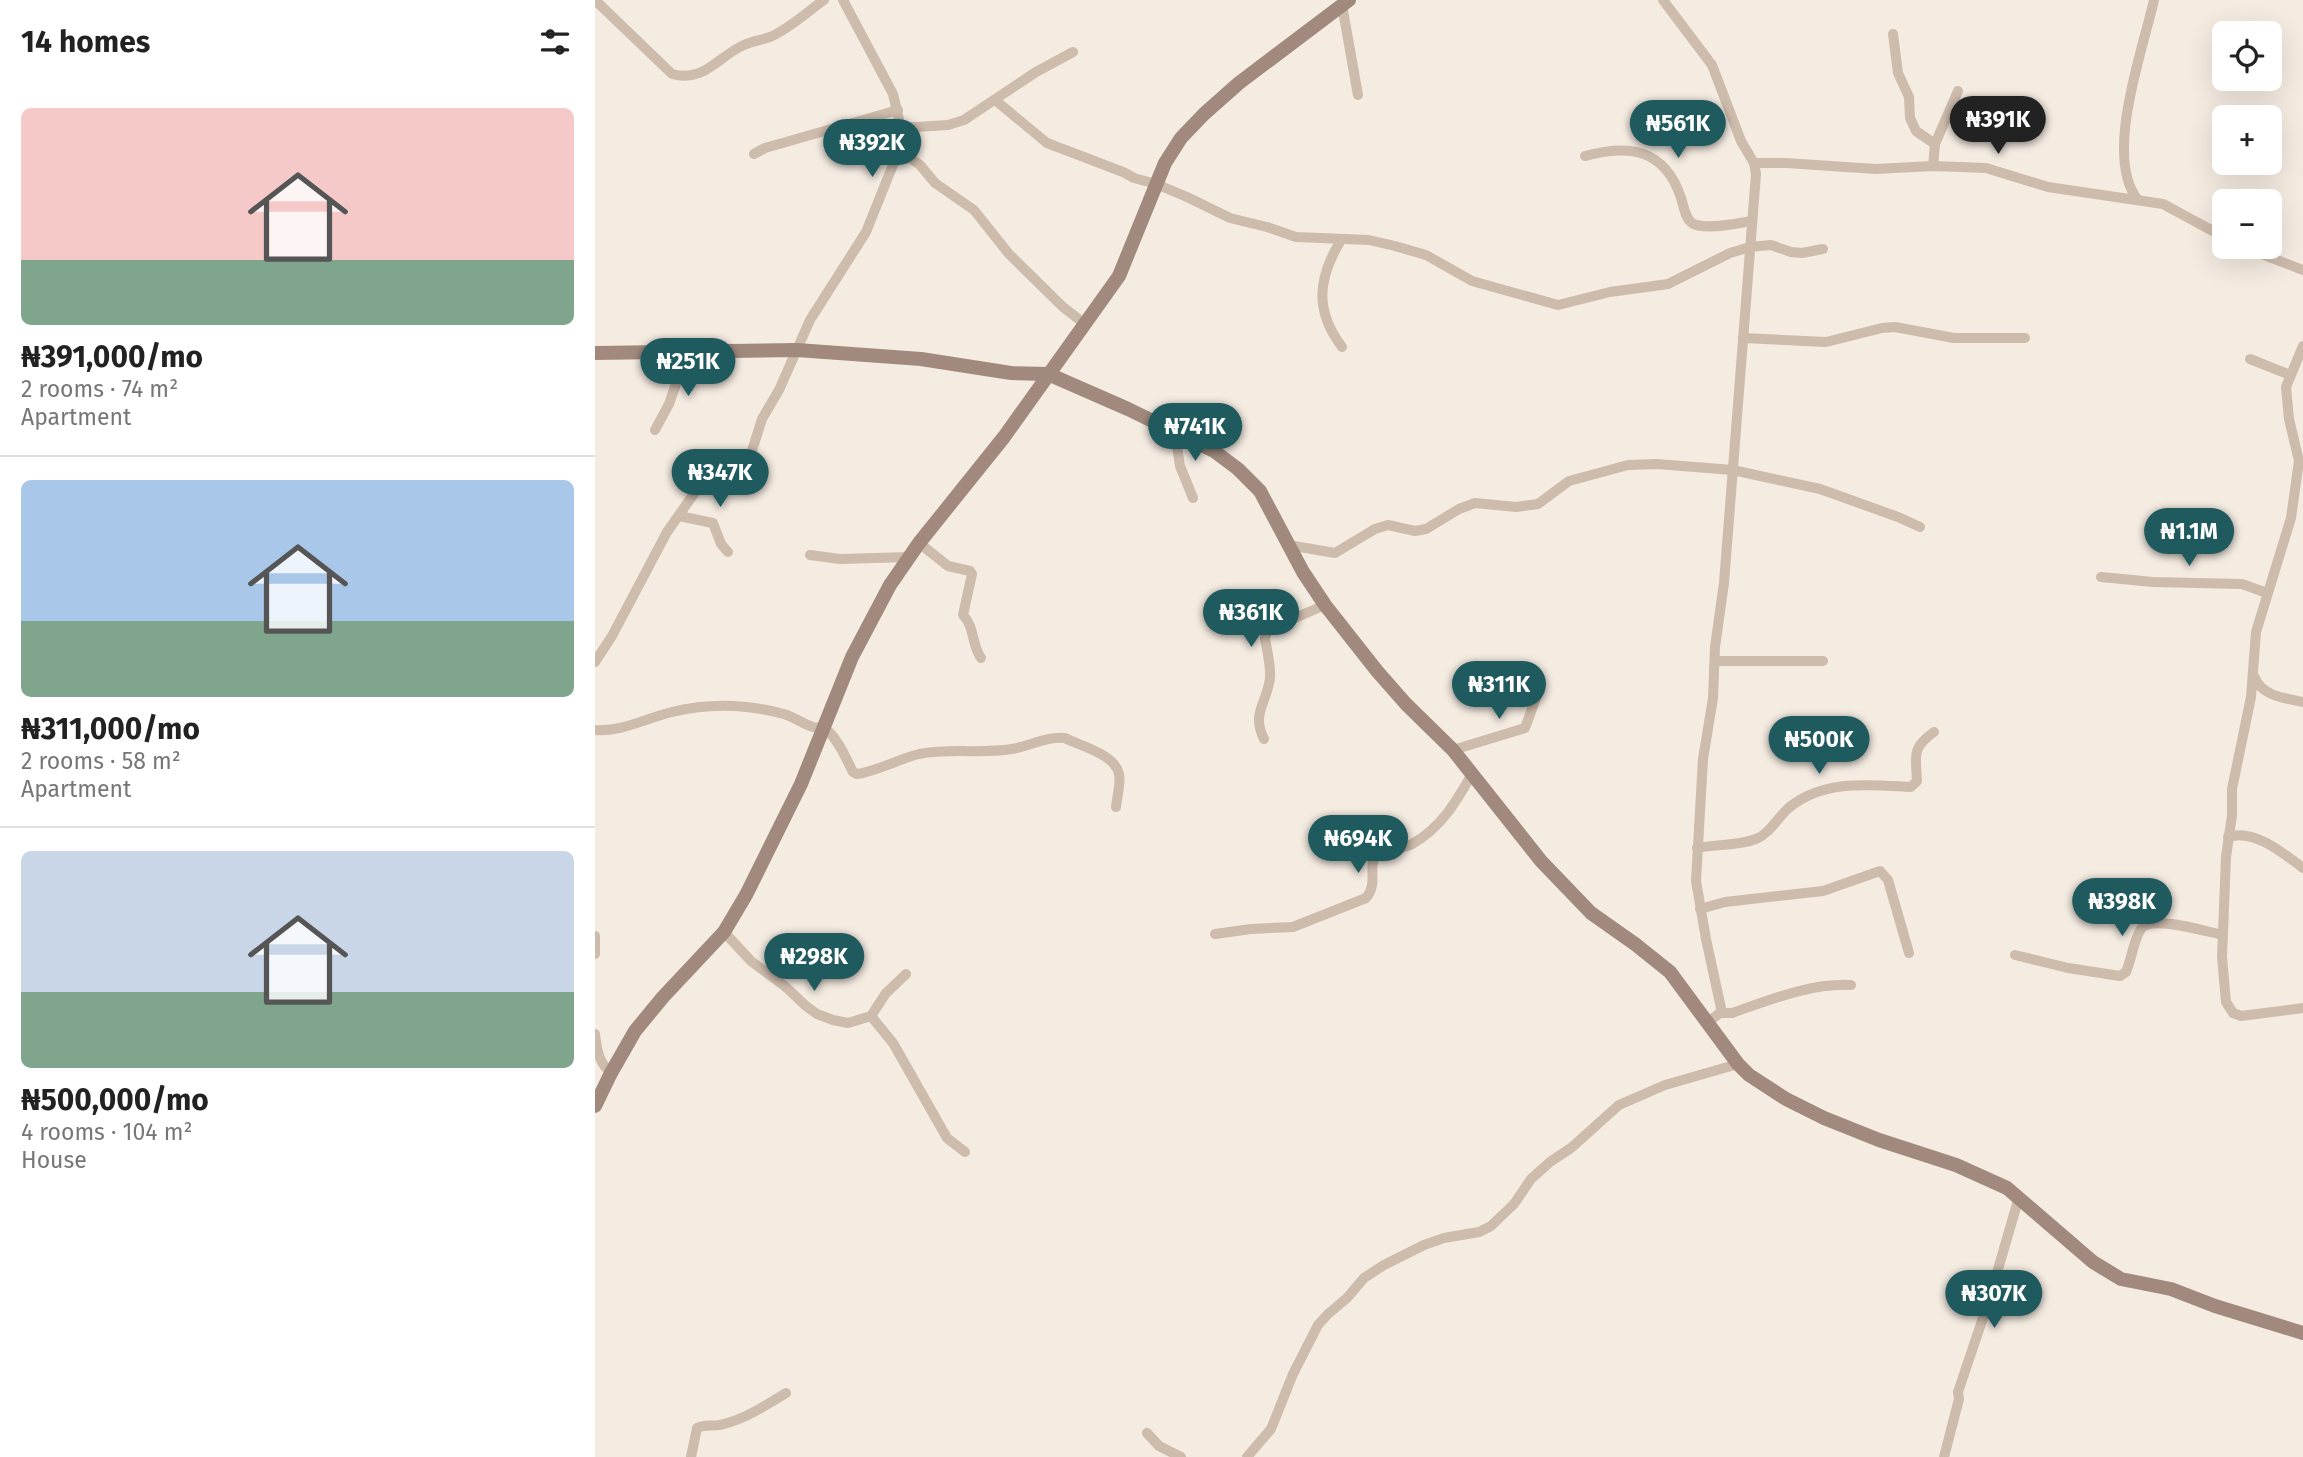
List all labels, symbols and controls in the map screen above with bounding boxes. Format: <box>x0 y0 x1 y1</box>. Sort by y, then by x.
map controls <box>2212 21 2282 259</box>
button: locate <box>2212 21 2282 91</box>
icon: filters <box>536 23 574 61</box>
text: 14 homes <box>21 24 150 60</box>
pin: ₦391K <box>1949 96 2047 156</box>
pin: ₦561K <box>1629 100 1727 160</box>
text: ₦391K <box>1966 105 2030 133</box>
button: + <box>2212 105 2282 175</box>
text: ₦561K <box>1646 109 1710 137</box>
pin: ₦392K <box>823 120 921 179</box>
text: ₦392K <box>839 128 905 156</box>
icon: home <box>235 154 361 280</box>
button: − <box>2212 189 2282 259</box>
pin: ₦251K <box>639 338 737 398</box>
text: ₦391,000/mo <box>21 339 203 375</box>
text: ₦251K <box>656 347 720 375</box>
text: 2 rooms · 74 m² <box>21 375 178 403</box>
text: Apartment <box>21 403 131 431</box>
pin: ₦741K <box>1146 404 1244 463</box>
text: ₦741K <box>1164 412 1226 440</box>
pin: ₦347K <box>671 449 769 509</box>
text: ₦347K <box>688 458 752 486</box>
pin: ₦1.1M <box>2140 508 2238 568</box>
text: ₦1.1M <box>2160 517 2218 545</box>
icon: home <box>235 526 361 652</box>
pin: ₦361K <box>1202 590 1300 649</box>
text: ₦361K <box>1219 598 1283 626</box>
pin: ₦311K <box>1450 662 1548 721</box>
text: ₦311K <box>1468 670 1530 698</box>
text: ₦311,000/mo <box>21 711 200 747</box>
pin: ₦500K <box>1770 716 1868 776</box>
text: ₦500K <box>1785 725 1853 753</box>
text: 2 rooms · 58 m² <box>21 747 181 775</box>
text: Apartment <box>21 775 131 803</box>
pin: ₦694K <box>1309 816 1407 875</box>
text: ₦694K <box>1324 824 1392 852</box>
pin: ₦398K <box>2073 878 2171 938</box>
text: ₦398K <box>2088 887 2156 915</box>
icon: home <box>235 897 361 1023</box>
pin: ₦298K <box>765 934 863 993</box>
text: ₦298K <box>780 942 848 970</box>
text: ₦500,000/mo <box>21 1082 209 1118</box>
text: 4 rooms · 104 m² <box>21 1118 192 1146</box>
text: House <box>21 1146 87 1174</box>
pin: ₦307K <box>1945 1270 2043 1330</box>
text: ₦307K <box>1961 1279 2027 1307</box>

